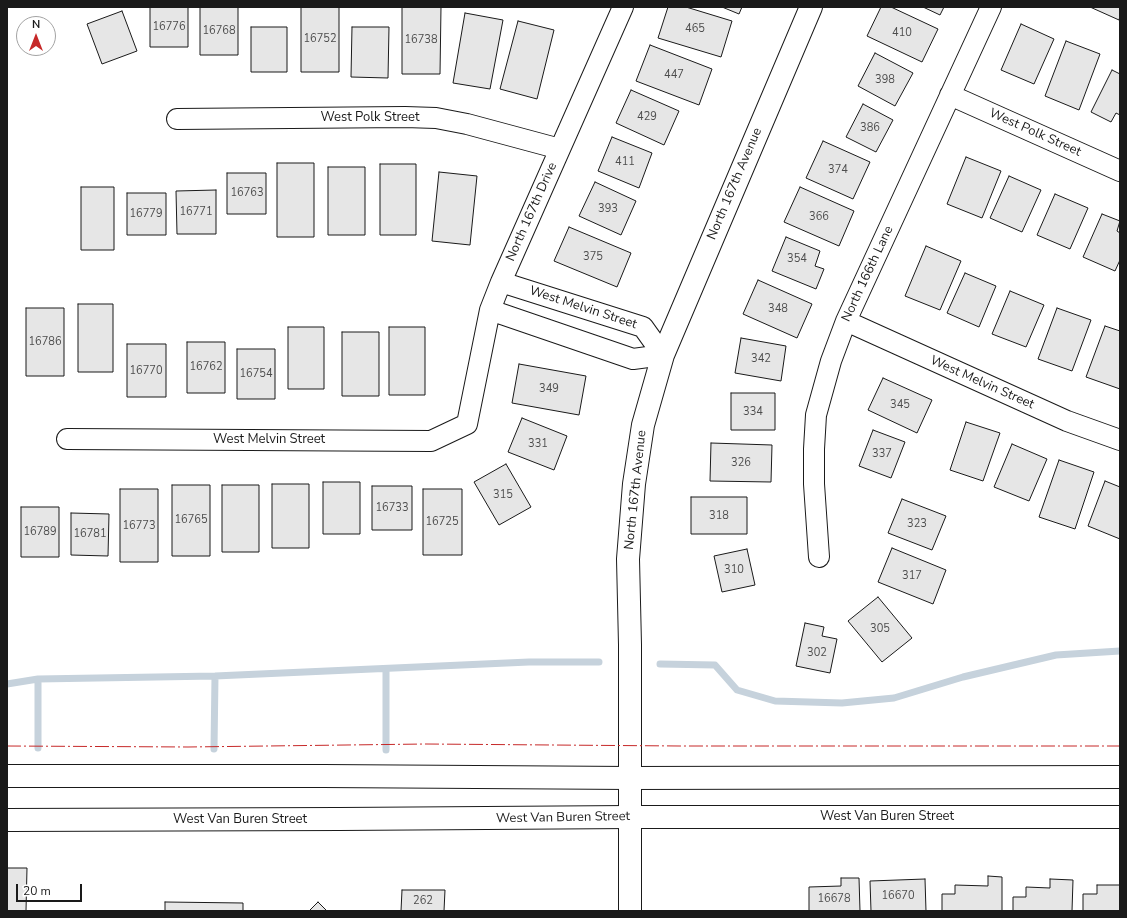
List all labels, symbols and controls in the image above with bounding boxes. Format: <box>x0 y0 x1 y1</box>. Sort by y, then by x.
north arrow <box>16 16 56 56</box>
text: N <box>32 17 40 32</box>
house number: 16776 <box>153 20 185 34</box>
house number: 465 <box>685 22 705 36</box>
house number: 16768 <box>203 24 235 38</box>
house number: 410 <box>892 26 912 40</box>
house number: 16752 <box>304 32 336 46</box>
house number: 16738 <box>405 33 437 47</box>
house number: 447 <box>664 68 684 82</box>
house number: 398 <box>875 73 895 87</box>
street label: West Polk Street <box>987 106 1083 160</box>
street label: West Polk Street <box>321 110 419 126</box>
house number: 429 <box>637 110 657 124</box>
house number: 386 <box>860 121 880 135</box>
street label: North 167th Avenue <box>704 126 766 242</box>
house number: 411 <box>615 155 635 169</box>
street label: North 167th Drive <box>503 160 561 264</box>
house number: 374 <box>828 163 848 177</box>
house number: 16763 <box>231 186 263 200</box>
house number: 393 <box>598 202 618 216</box>
house number: 16771 <box>180 205 212 219</box>
house number: 16779 <box>130 207 162 221</box>
house number: 366 <box>809 210 829 224</box>
street label: North 166th Lane <box>839 224 897 324</box>
house number: 375 <box>583 250 603 264</box>
house number: 354 <box>787 252 807 266</box>
street label: West Melvin Street <box>527 283 639 333</box>
house number: 348 <box>768 302 788 316</box>
house number: 16786 <box>29 335 61 349</box>
house number: 342 <box>751 352 771 366</box>
street label: West Melvin Street <box>928 353 1036 413</box>
house number: 16762 <box>190 360 222 374</box>
house number: 16770 <box>130 364 162 378</box>
house number: 16754 <box>240 367 272 381</box>
house number: 349 <box>539 382 559 396</box>
house number: 345 <box>890 398 910 412</box>
house number: 334 <box>743 405 763 419</box>
street label: North 167th Avenue <box>622 429 650 551</box>
street label: West Melvin Street <box>213 432 325 448</box>
house number: 331 <box>528 437 548 451</box>
house number: 337 <box>872 447 892 461</box>
house number: 326 <box>731 456 751 470</box>
house number: 315 <box>493 488 513 502</box>
house number: 16733 <box>376 501 408 515</box>
house number: 318 <box>709 509 729 523</box>
house number: 16765 <box>175 513 207 527</box>
house number: 16725 <box>426 515 458 529</box>
house number: 323 <box>907 517 927 531</box>
house number: 16773 <box>123 519 155 533</box>
house number: 16789 <box>24 525 56 539</box>
house number: 16781 <box>74 527 106 541</box>
house number: 310 <box>724 563 744 577</box>
house number: 317 <box>902 569 922 583</box>
house number: 305 <box>870 622 890 636</box>
house number: 302 <box>807 646 827 660</box>
street label: West Van Buren Street <box>496 809 630 827</box>
street label: West Van Buren Street <box>820 809 954 825</box>
street label: West Van Buren Street <box>173 812 307 828</box>
scale bar <box>18 876 84 902</box>
text: 20 m <box>23 883 51 899</box>
house number: 16670 <box>882 889 914 903</box>
house number: 16678 <box>818 892 850 906</box>
house number: 262 <box>413 894 433 908</box>

